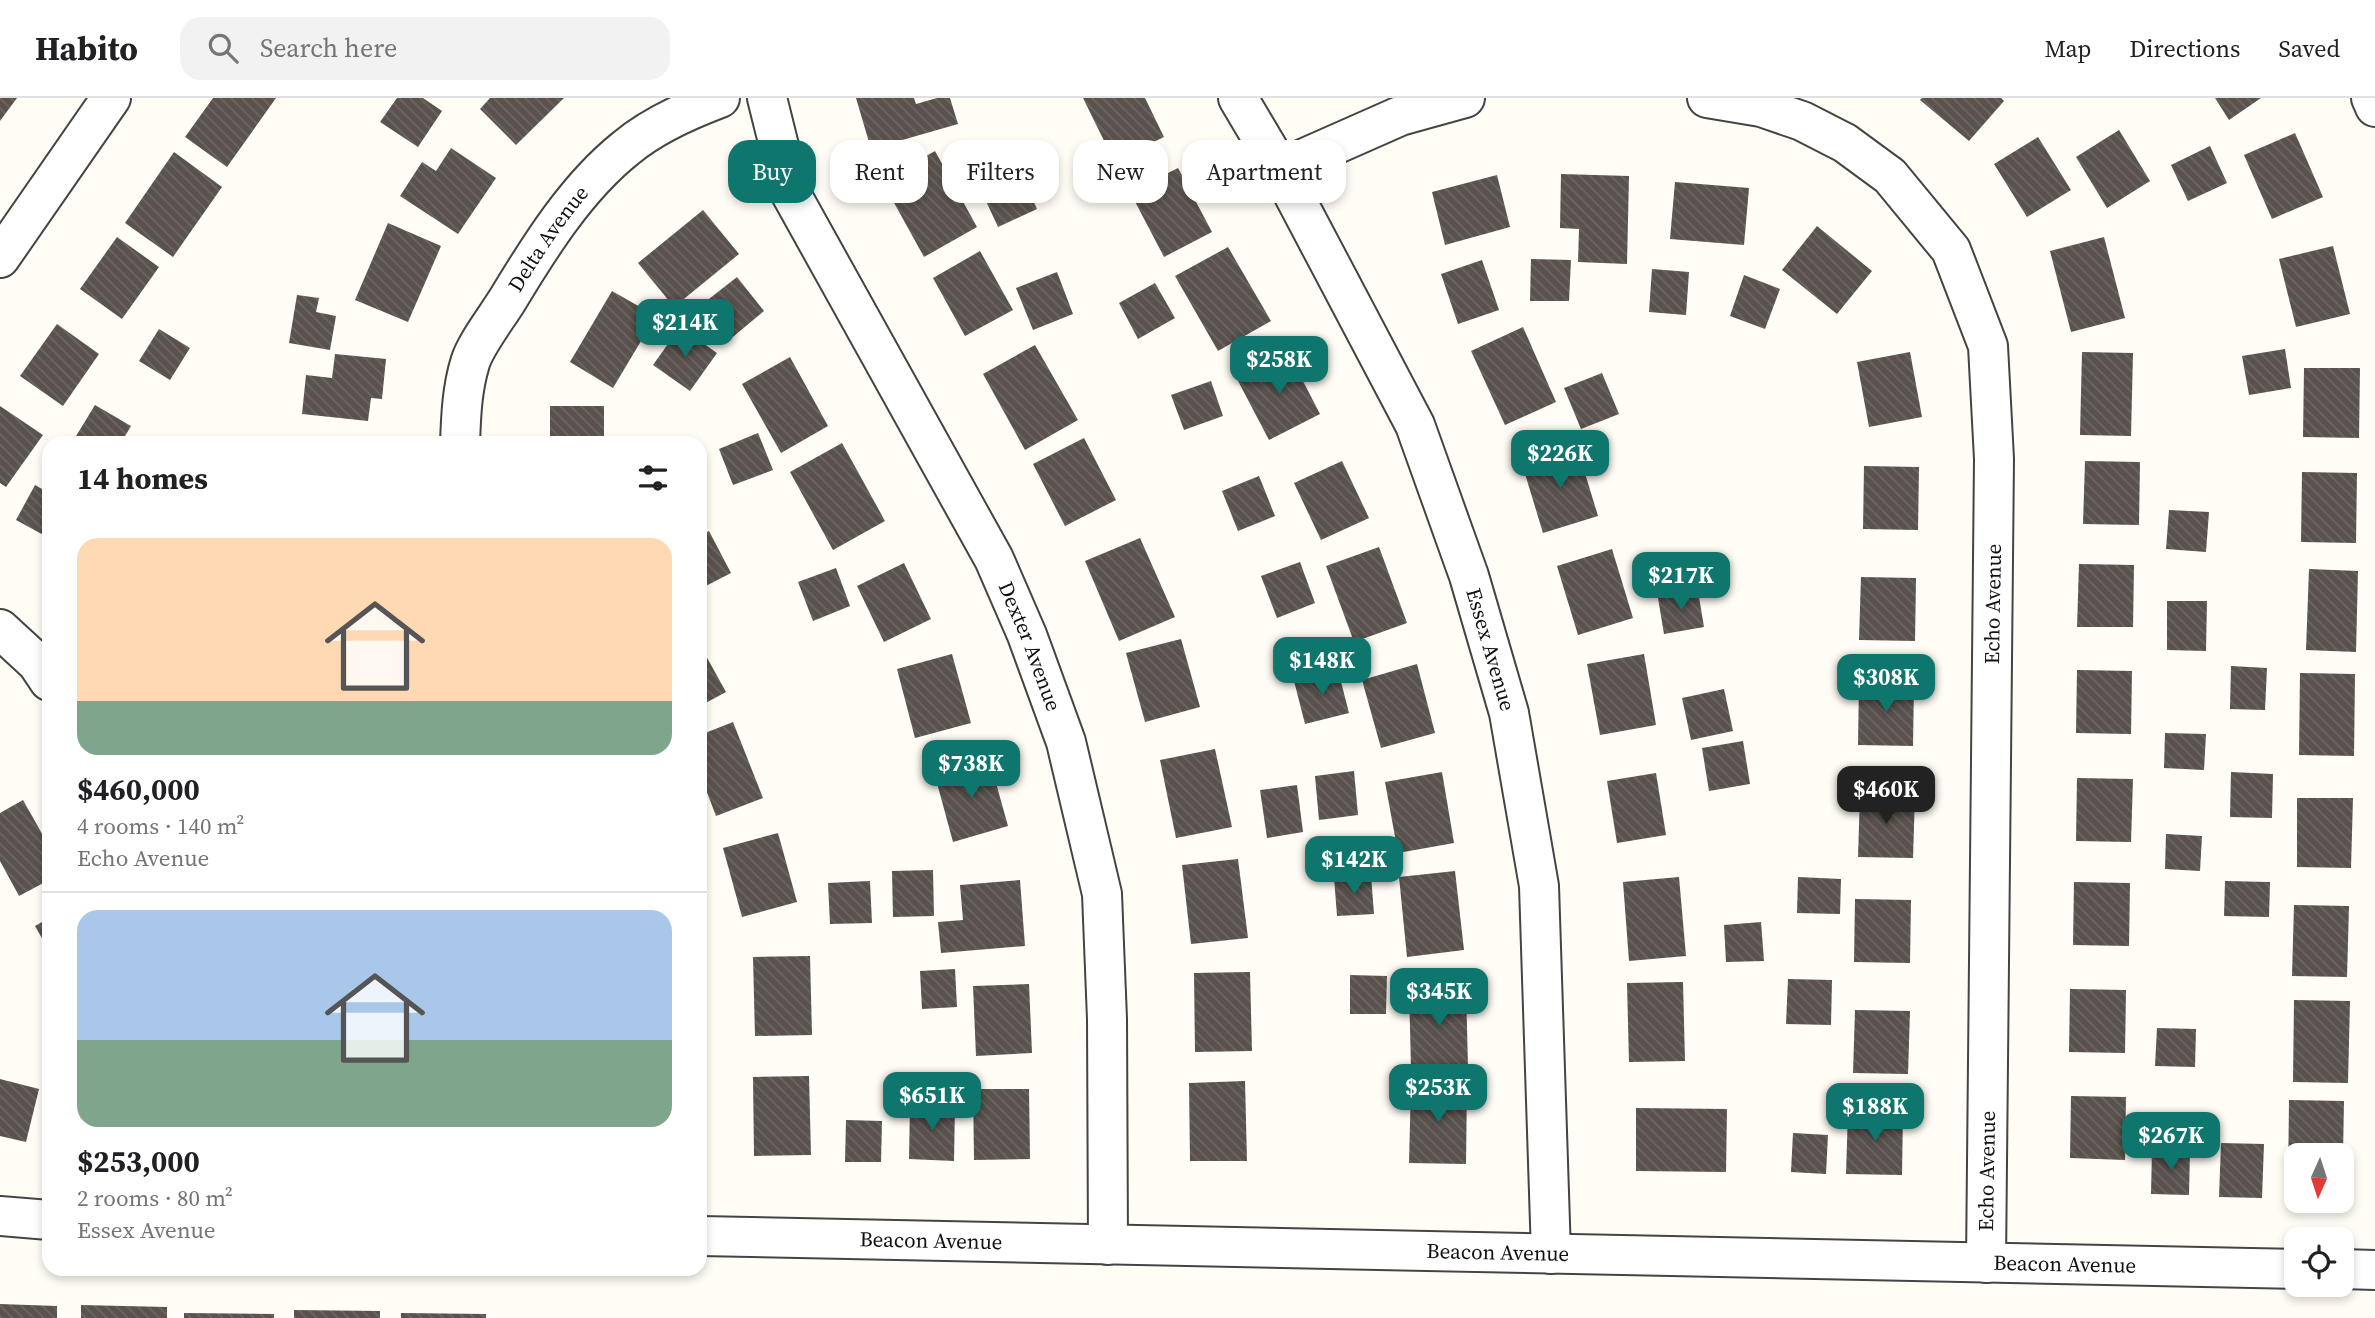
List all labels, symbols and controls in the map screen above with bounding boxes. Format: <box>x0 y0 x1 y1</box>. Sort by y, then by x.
search box <box>180 17 670 80</box>
text: Habito <box>35 26 138 71</box>
icon: search <box>204 29 242 67</box>
text: Search here <box>260 30 397 66</box>
text: Map <box>2044 32 2091 65</box>
text: Directions <box>2129 32 2240 65</box>
text: Saved <box>2278 32 2340 65</box>
chip: Buy <box>728 140 816 203</box>
chip: Rent <box>830 140 928 203</box>
chip: Filters <box>942 140 1059 203</box>
chip: New <box>1073 140 1168 203</box>
chip: Apartment <box>1182 140 1346 203</box>
street label: Delta Avenue <box>501 179 595 297</box>
pin: $214K <box>636 300 734 359</box>
text: $214K <box>652 306 718 338</box>
pin: $258K <box>1230 336 1328 396</box>
text: $258K <box>1246 343 1312 375</box>
pin: $226K <box>1511 430 1609 490</box>
text: $226K <box>1527 437 1593 469</box>
text: 14 homes <box>77 458 208 499</box>
icon: filters <box>634 459 672 497</box>
street label: Echo Avenue <box>1977 543 2008 665</box>
pin: $217K <box>1632 552 1730 612</box>
text: $217K <box>1648 559 1714 591</box>
street label: Dexter Avenue <box>991 577 1069 715</box>
icon: home <box>312 583 438 709</box>
street label: Essex Avenue <box>1459 585 1523 714</box>
pin: $148K <box>1273 638 1371 697</box>
text: $148K <box>1289 644 1355 676</box>
pin: $308K <box>1837 654 1935 714</box>
text: $308K <box>1853 661 1919 693</box>
pin: $738K <box>922 740 1020 800</box>
text: $738K <box>938 747 1004 779</box>
pin: $460K <box>1837 766 1935 826</box>
text: $460,000 <box>77 769 200 810</box>
text: $460K <box>1853 773 1919 805</box>
text: 4 rooms · 140 m² <box>77 810 244 842</box>
pin: $142K <box>1305 836 1403 896</box>
text: Echo Avenue <box>77 842 209 874</box>
text: $142K <box>1321 843 1387 875</box>
icon: home <box>312 955 438 1081</box>
pin: $345K <box>1390 968 1488 1028</box>
text: $345K <box>1406 975 1472 1007</box>
pin: $253K <box>1389 1065 1487 1124</box>
text: $253K <box>1405 1071 1471 1103</box>
pin: $651K <box>883 1072 981 1132</box>
text: $651K <box>899 1079 965 1111</box>
pin: $188K <box>1826 1084 1924 1143</box>
text: $188K <box>1842 1090 1908 1122</box>
street label: Echo Avenue <box>1971 1110 2002 1232</box>
pin: $267K <box>2122 1112 2220 1172</box>
text: $267K <box>2138 1119 2204 1151</box>
text: $253,000 <box>77 1141 200 1182</box>
north arrow <box>2284 1143 2354 1213</box>
map controls <box>2284 1143 2354 1297</box>
text: 2 rooms · 80 m² <box>77 1182 233 1214</box>
text: Essex Avenue <box>77 1214 216 1246</box>
street label: Beacon Avenue <box>859 1224 1003 1256</box>
button: locate <box>2284 1227 2354 1297</box>
street label: Beacon Avenue <box>1426 1236 1570 1268</box>
street label: Beacon Avenue <box>1993 1248 2136 1280</box>

